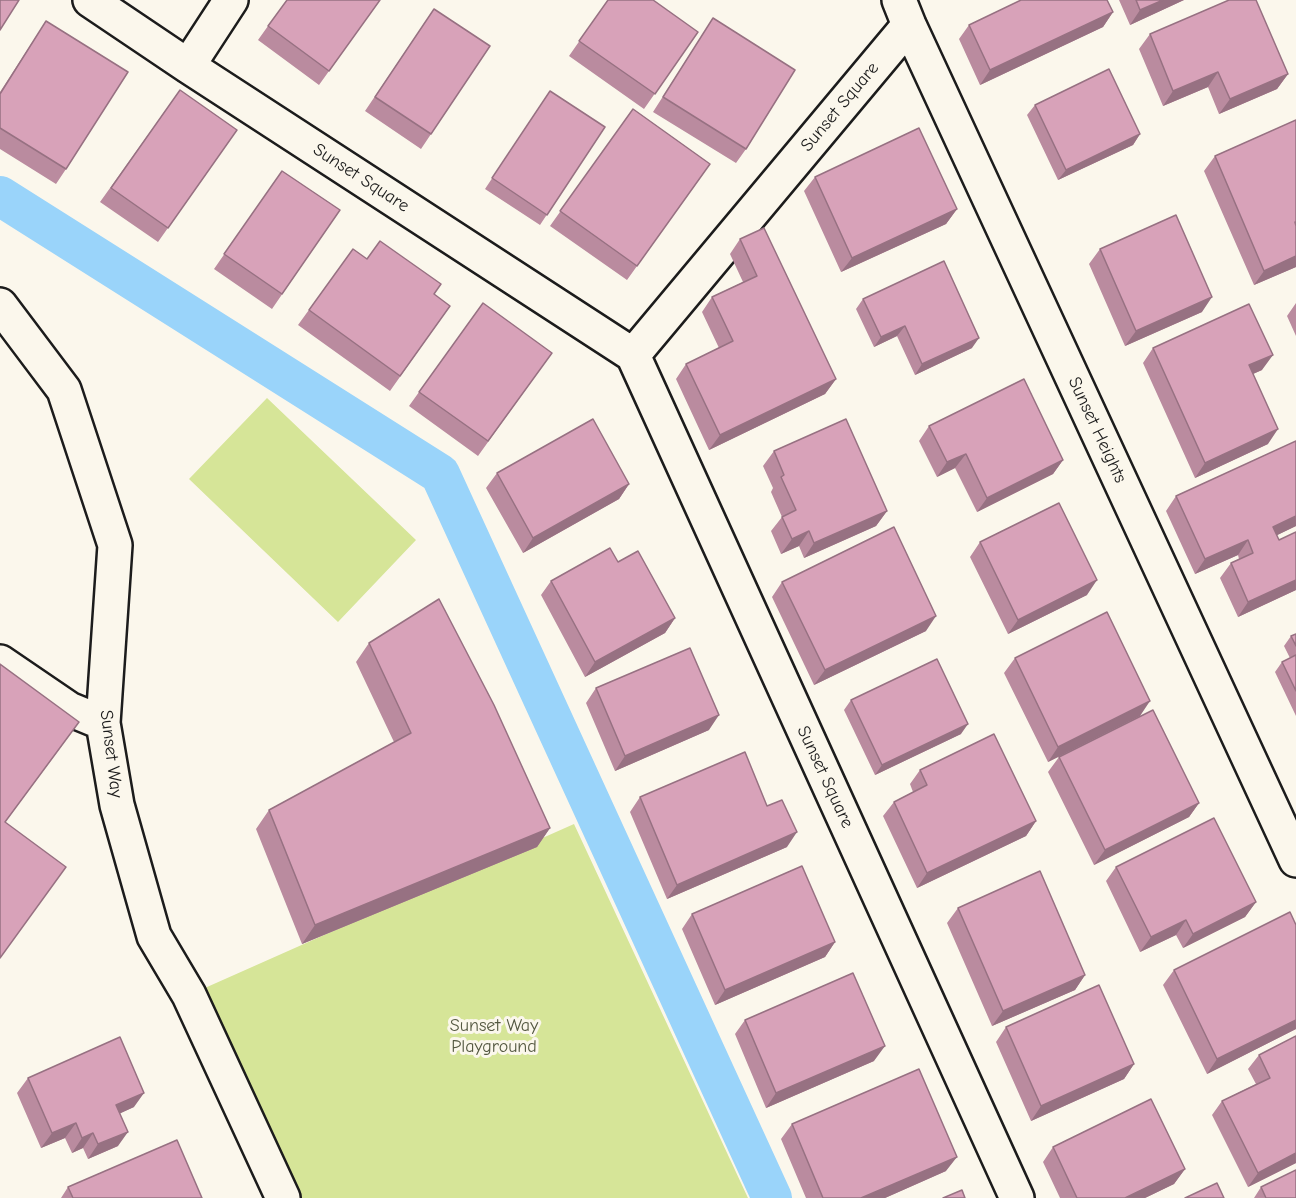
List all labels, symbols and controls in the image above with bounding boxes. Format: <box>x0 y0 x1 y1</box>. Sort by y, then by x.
street label: Sunset Square <box>796 58 884 156</box>
street label: Sunset Square <box>309 139 413 217</box>
street label: Sunset Heights <box>1063 373 1131 487</box>
street label: Sunset Way <box>95 709 127 799</box>
street label: Sunset Square <box>792 722 858 832</box>
park label: Sunset Way Playground <box>450 1015 538 1058</box>

